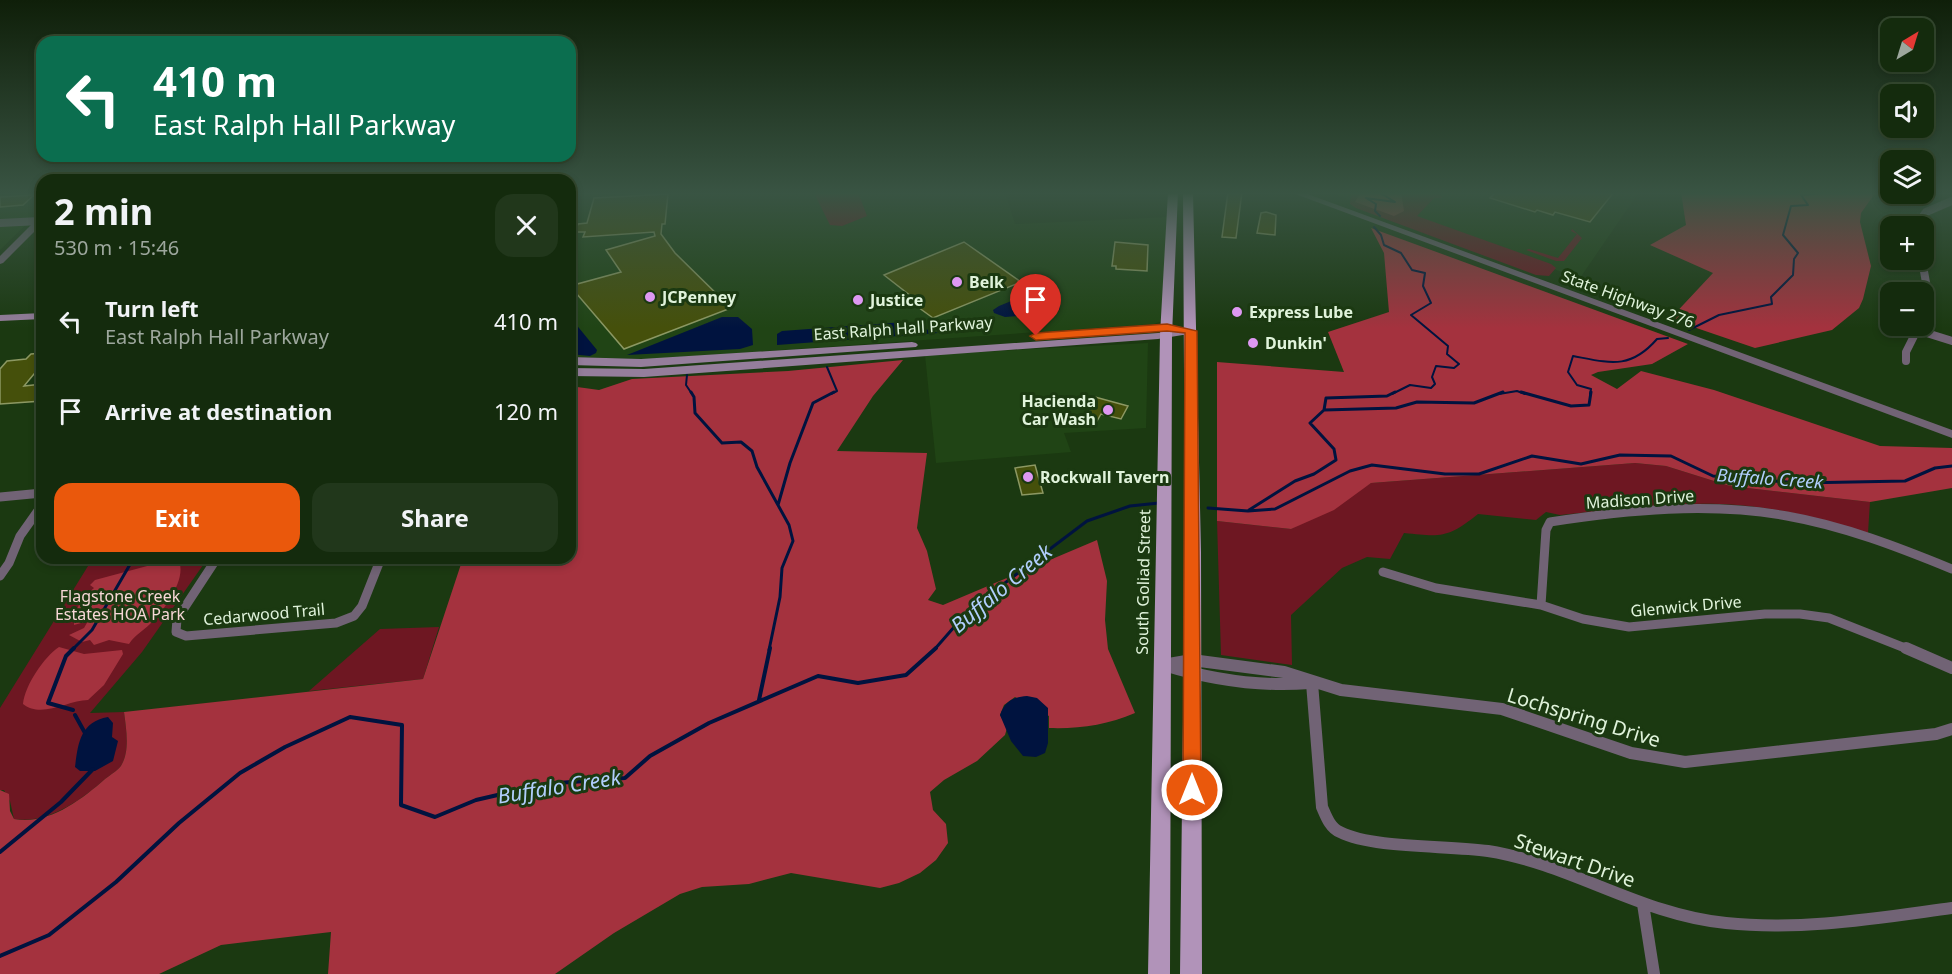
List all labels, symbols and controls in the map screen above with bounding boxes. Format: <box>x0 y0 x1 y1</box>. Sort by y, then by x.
north arrow <box>1880 18 1934 72</box>
map controls <box>1880 18 1934 336</box>
text: 410 m <box>153 52 277 109</box>
icon: left <box>54 60 132 138</box>
button: sound <box>1880 84 1934 138</box>
text: East Ralph Hall Parkway <box>153 106 455 143</box>
button: layers <box>1880 150 1934 204</box>
text: 2 min <box>54 187 153 236</box>
button: close <box>495 194 558 257</box>
button: + <box>1880 216 1934 270</box>
text: 530 m · 15:46 <box>54 234 179 261</box>
street label: State Highway 276 <box>1559 265 1697 333</box>
place label: Belk <box>969 271 1004 293</box>
pin <box>1010 274 1061 336</box>
marker: Belk <box>950 275 964 289</box>
button: − <box>1880 282 1934 336</box>
icon: arrive <box>1019 283 1052 316</box>
place label: JCPenney <box>660 286 737 308</box>
place label: Justice <box>868 289 923 311</box>
marker: JCPenney <box>643 290 657 304</box>
text: Turn left <box>105 293 199 323</box>
marker: Justice <box>851 293 865 307</box>
place label: Express Lube <box>1249 301 1353 323</box>
icon: left <box>54 305 87 338</box>
marker: Express Lube <box>1230 305 1244 319</box>
text: 410 m <box>494 306 558 336</box>
street label: East Ralph Hall Parkway <box>813 311 994 345</box>
text: East Ralph Hall Parkway <box>105 323 329 350</box>
place label: Dunkin' <box>1265 332 1327 354</box>
marker: Dunkin' <box>1246 336 1260 350</box>
place label: Hacienda Car Wash <box>1021 390 1096 430</box>
icon: arrive <box>54 395 87 428</box>
text: Arrive at destination <box>105 396 332 426</box>
text: 120 m <box>494 396 558 426</box>
marker: Hacienda Car Wash <box>1101 403 1115 417</box>
water label: Buffalo Creek <box>1716 462 1825 494</box>
place label: Rockwall Tavern <box>1040 466 1169 488</box>
marker: Rockwall Tavern <box>1021 470 1035 484</box>
button: Exit <box>54 483 300 552</box>
button: Share <box>312 483 558 552</box>
street label: Madison Drive <box>1585 484 1695 514</box>
street label: South Goliad Street <box>1131 509 1155 655</box>
water label: Buffalo Creek <box>944 536 1059 639</box>
park label: Flagstone Creek Estates HOA Park <box>55 585 186 625</box>
street label: Glenwick Drive <box>1630 590 1742 622</box>
street label: Cedarwood Trail <box>202 598 326 630</box>
street label: Lochspring Drive <box>1504 681 1664 753</box>
position arrow <box>1160 758 1224 822</box>
water label: Buffalo Creek <box>495 762 624 810</box>
street label: Stewart Drive <box>1511 827 1639 893</box>

